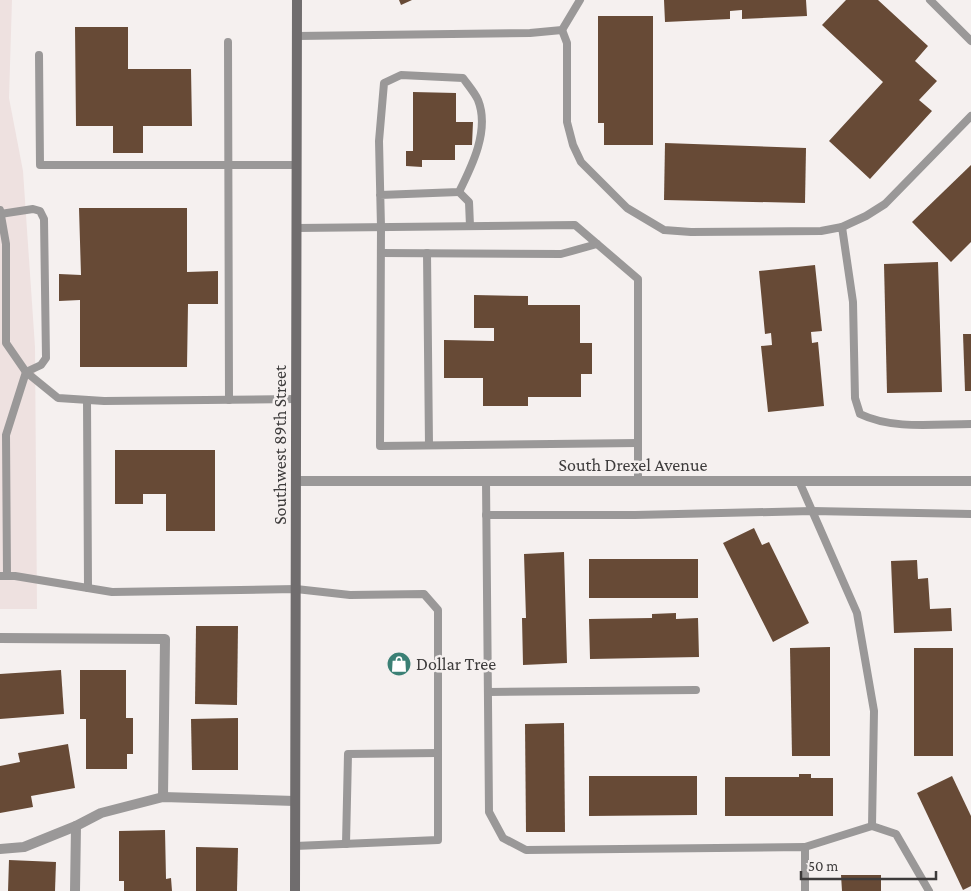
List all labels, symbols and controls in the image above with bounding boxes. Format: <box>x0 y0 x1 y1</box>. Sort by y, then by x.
street label: Southwest 89th Street <box>270 364 290 525</box>
street label: South Drexel Avenue <box>559 455 707 475</box>
shop icon: Dollar Tree <box>386 651 412 677</box>
place label: Dollar Tree <box>416 654 496 674</box>
scale bar <box>801 848 936 880</box>
text: 50 m <box>808 858 838 874</box>

